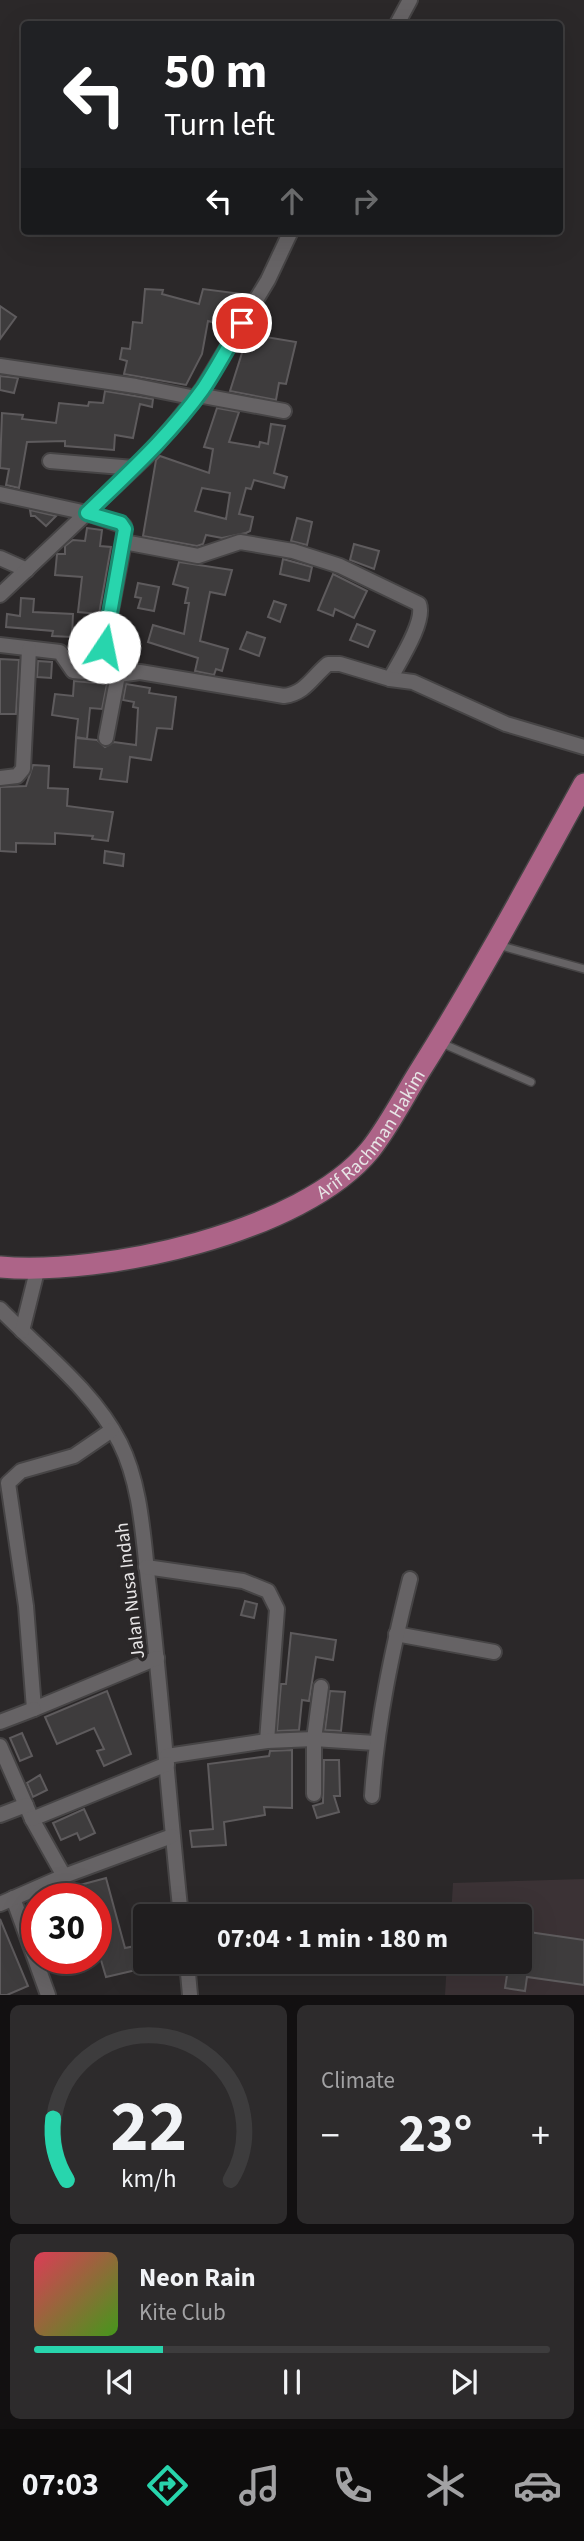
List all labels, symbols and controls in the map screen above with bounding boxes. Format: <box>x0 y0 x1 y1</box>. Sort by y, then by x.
text: 50 m <box>164 37 268 107</box>
icon: left <box>49 49 140 140</box>
text: Turn left <box>164 102 275 148</box>
icon: left <box>200 182 238 220</box>
icon: ahead <box>273 182 311 220</box>
icon: right <box>346 182 384 220</box>
pin <box>212 293 272 353</box>
icon: arrive <box>223 304 261 342</box>
position arrow <box>67 610 141 684</box>
street label: Arif Rachman Hakim <box>311 1065 433 1206</box>
street label: Jalan Nusa Indah <box>109 1521 152 1661</box>
speed limit sign: 30 <box>21 1883 112 1974</box>
text: 07:04 · 1 min · 180 m <box>217 1920 448 1957</box>
text: Climate <box>321 2064 395 2097</box>
text: 22 <box>110 2076 187 2180</box>
text: 23° <box>399 2098 472 2172</box>
text: − <box>321 2109 340 2163</box>
text: + <box>531 2109 550 2163</box>
text: km/h <box>121 2161 176 2197</box>
text: Neon Rain <box>139 2259 256 2296</box>
text: Kite Club <box>139 2296 226 2329</box>
icon: previous <box>101 2363 139 2401</box>
icon: pause <box>273 2363 311 2401</box>
icon: next <box>445 2363 483 2401</box>
icon: directions <box>143 2461 192 2510</box>
icon: music <box>235 2461 284 2510</box>
icon: phone <box>328 2461 377 2510</box>
icon: climate <box>421 2461 470 2510</box>
icon: car <box>513 2461 562 2510</box>
text: 07:03 <box>22 2462 99 2508</box>

